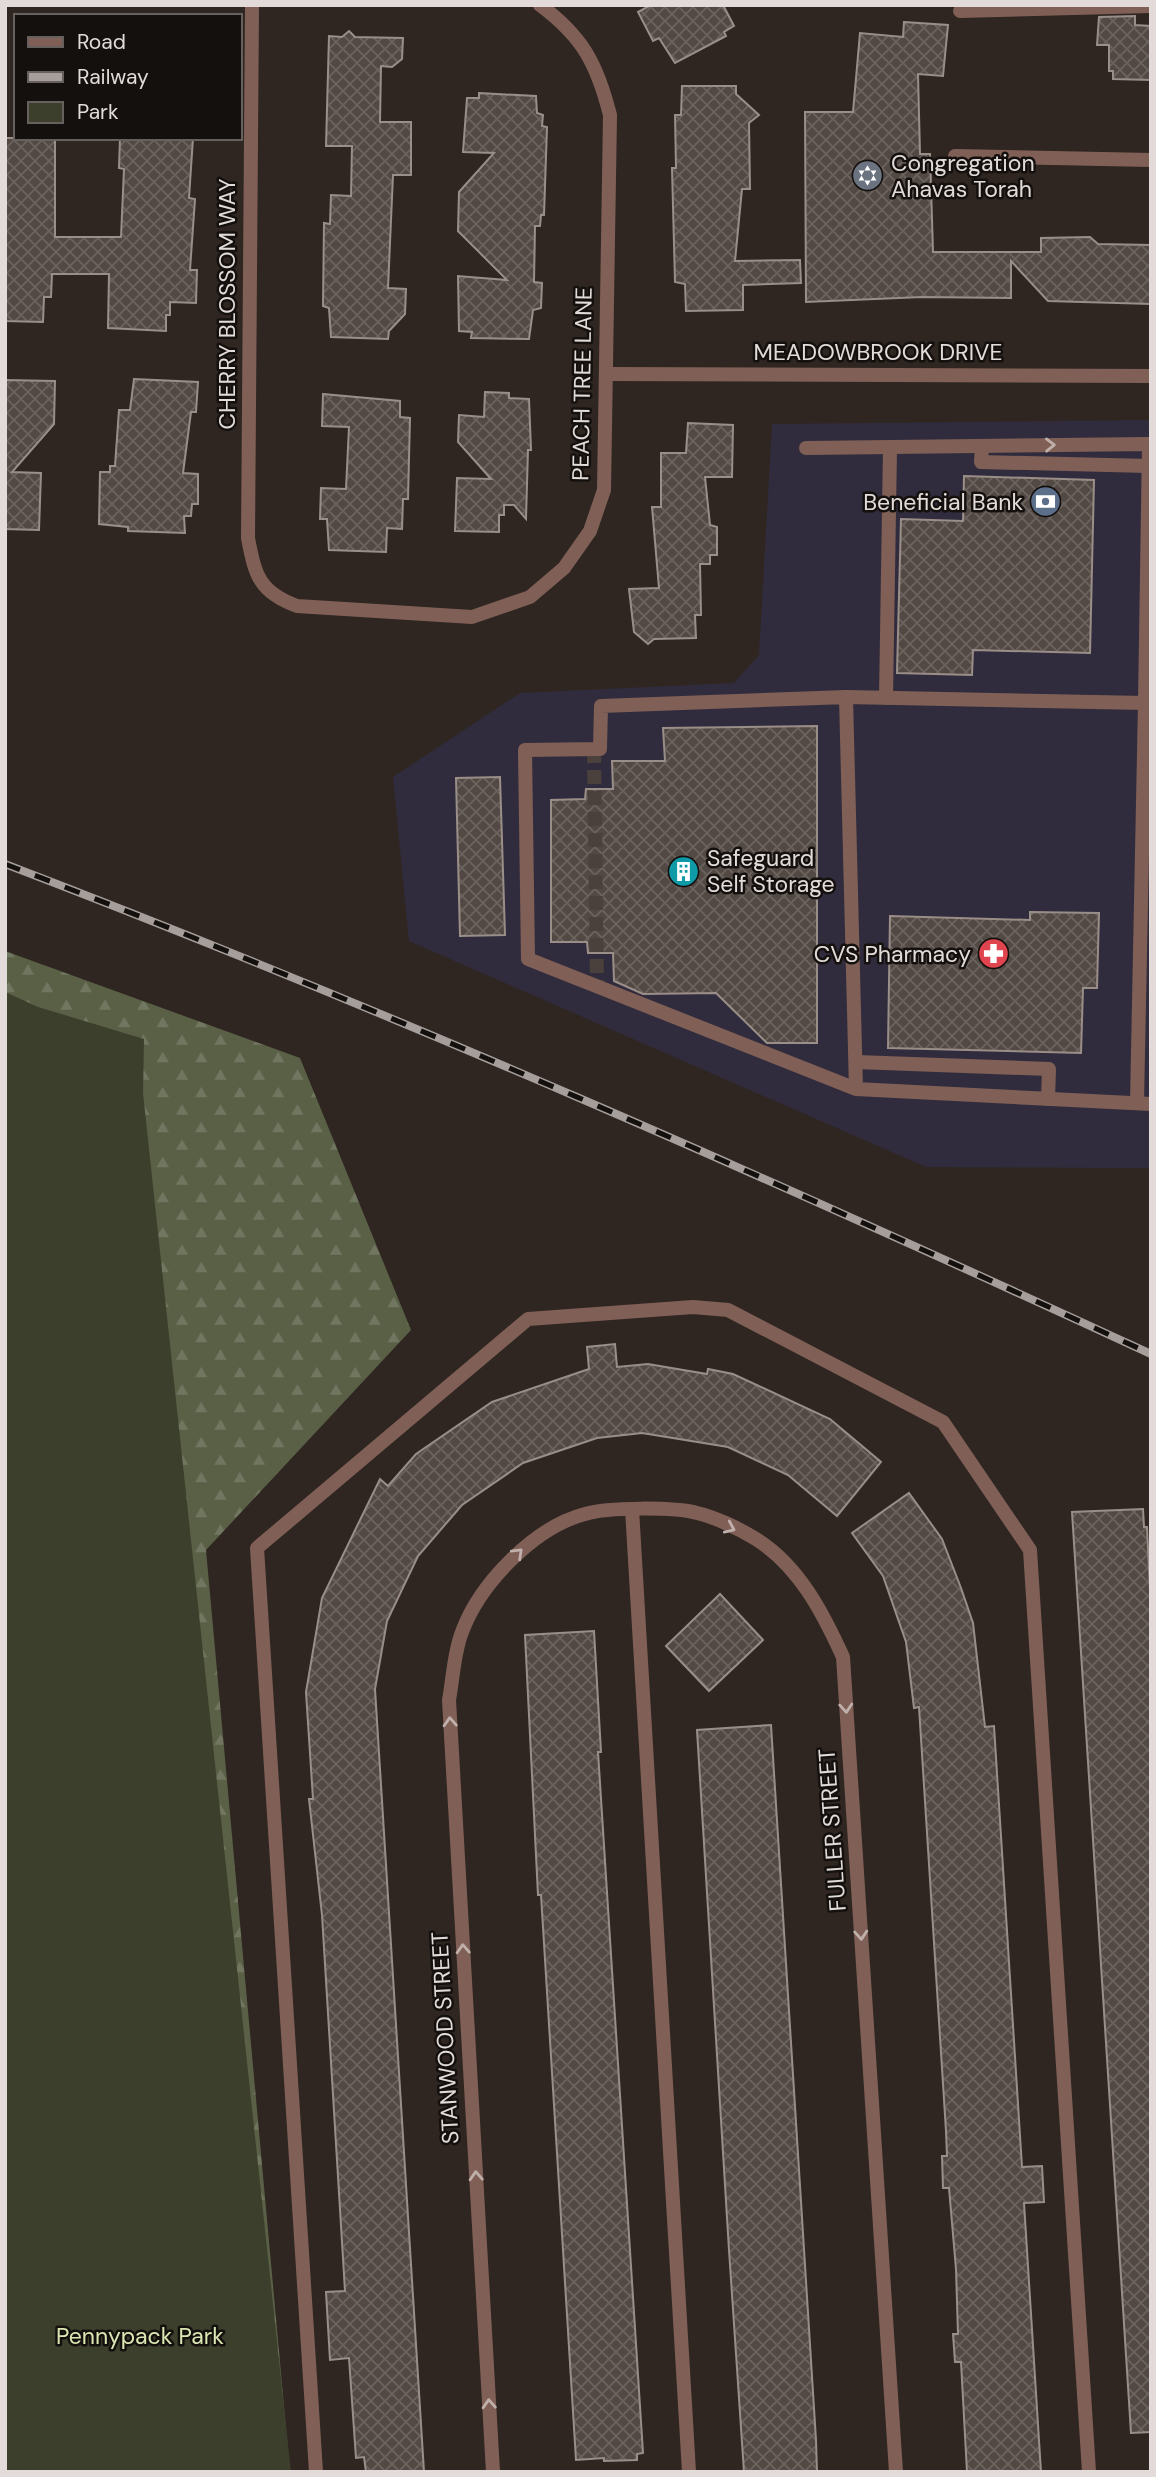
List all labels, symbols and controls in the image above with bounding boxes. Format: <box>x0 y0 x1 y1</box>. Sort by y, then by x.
legend <box>14 14 242 140</box>
text: Road <box>77 28 126 56</box>
text: Railway <box>77 63 149 91</box>
text: Park <box>77 98 119 126</box>
place label: Congregation Ahavas Torah <box>891 148 1035 204</box>
synagogue icon: Congregation Ahavas Torah <box>851 159 885 193</box>
street label: CHERRY BLOSSOM WAY <box>212 178 242 430</box>
street label: PEACH TREE LANE <box>565 287 599 481</box>
street label: MEADOWBROOK DRIVE <box>754 337 1002 367</box>
one-way arrow <box>1045 438 1056 453</box>
bank icon: Beneficial Bank <box>1029 485 1063 519</box>
place label: Beneficial Bank <box>863 487 1023 517</box>
place label: Safeguard Self Storage <box>707 843 835 899</box>
building icon: Safeguard Self Storage <box>667 854 701 888</box>
pharmacy icon: CVS Pharmacy <box>977 937 1011 971</box>
place label: CVS Pharmacy <box>814 939 971 969</box>
one-way arrow <box>723 1520 735 1534</box>
one-way arrow <box>510 1549 523 1562</box>
one-way arrow <box>839 1702 854 1713</box>
one-way arrow <box>443 1716 458 1727</box>
street label: FULLER STREET <box>811 1748 853 1912</box>
one-way arrow <box>854 1929 869 1940</box>
street label: STANWOOD STREET <box>424 1931 466 2145</box>
one-way arrow <box>456 1944 471 1955</box>
one-way arrow <box>469 2171 484 2182</box>
park label: Pennypack Park <box>56 2321 224 2351</box>
one-way arrow <box>482 2398 497 2409</box>

